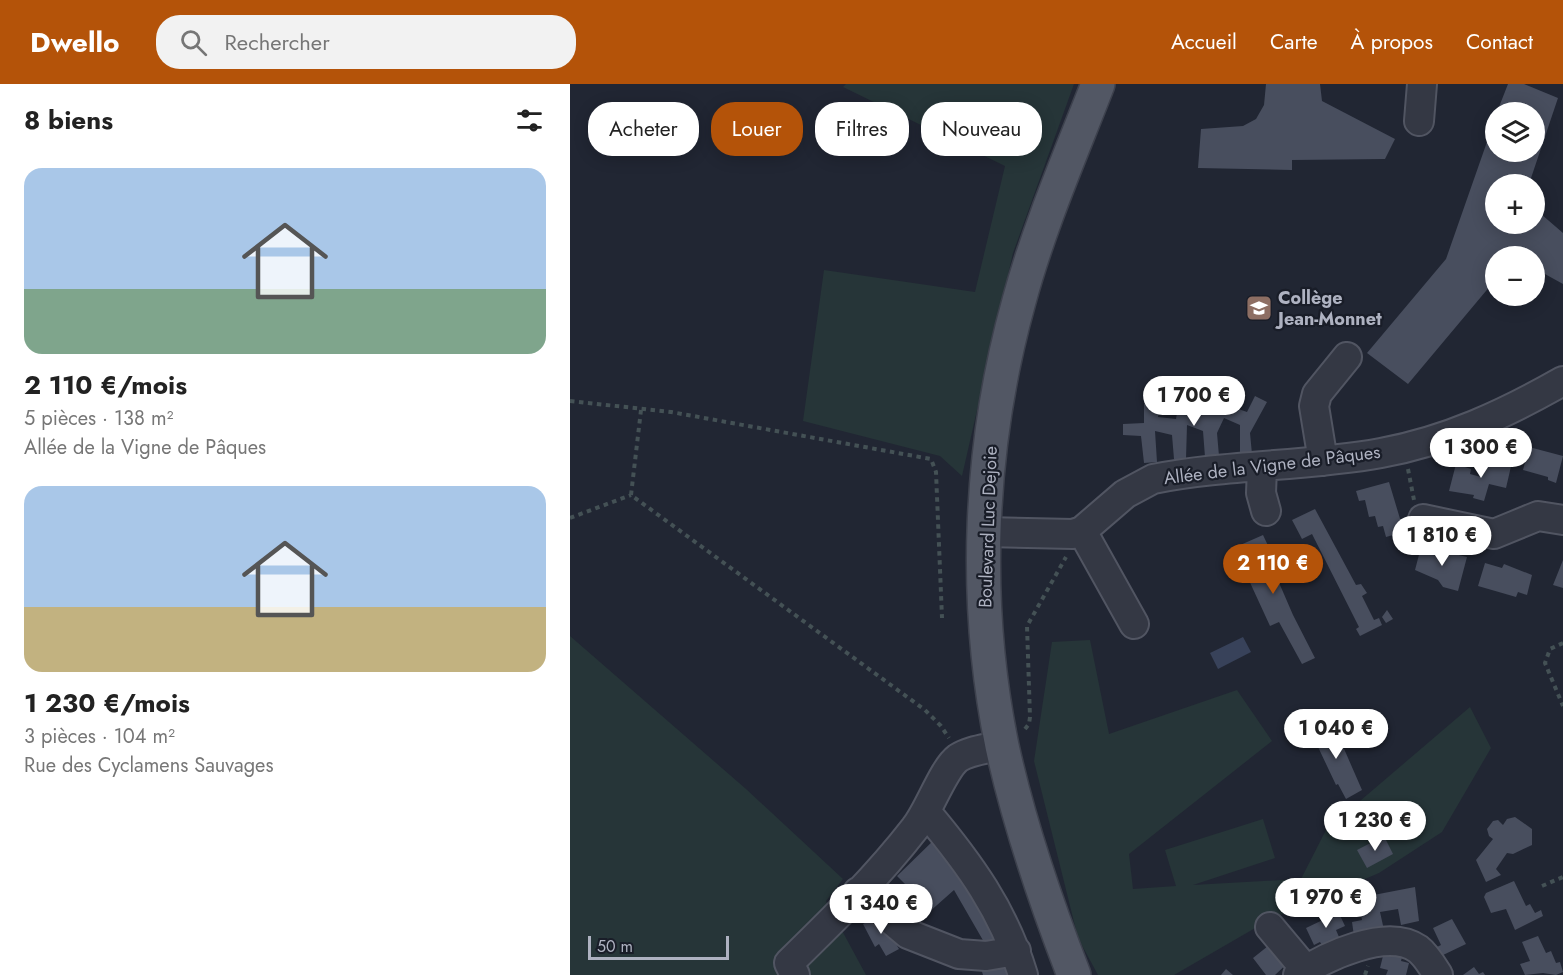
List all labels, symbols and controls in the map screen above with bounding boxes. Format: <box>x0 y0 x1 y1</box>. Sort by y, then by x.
search box <box>156 15 576 69</box>
text: Dwello <box>30 22 120 63</box>
icon: search <box>177 26 210 59</box>
text: Rechercher <box>225 26 330 58</box>
text: Accueil <box>1171 27 1237 57</box>
text: Carte <box>1270 27 1318 57</box>
text: À propos <box>1351 27 1433 57</box>
text: Contact <box>1466 27 1533 57</box>
text: 8 biens <box>24 101 113 139</box>
chip: Acheter <box>588 102 699 156</box>
chip: Louer <box>711 102 803 156</box>
chip: Filtres <box>815 102 909 156</box>
chip: Nouveau <box>921 102 1042 156</box>
map controls <box>1485 102 1545 306</box>
button: layers <box>1485 102 1545 162</box>
icon: filters <box>513 104 546 137</box>
button: + <box>1485 174 1545 234</box>
icon: home <box>231 207 339 315</box>
button: − <box>1485 246 1545 306</box>
place label: Collège Jean-Monnet <box>1275 285 1382 332</box>
school or university icon: Collège Jean-Monnet <box>1244 293 1274 323</box>
text: 2 110 €/mois <box>24 366 187 404</box>
pin: 1 700 € <box>1139 376 1249 427</box>
text: 1 700 € <box>1157 381 1231 410</box>
text: 5 pièces · 138 m² <box>24 404 173 433</box>
pin: 1 300 € <box>1426 428 1536 479</box>
text: Allée de la Vigne de Pâques <box>24 433 266 462</box>
text: 1 300 € <box>1444 433 1518 462</box>
street label: Allée de la Vigne de Pâques <box>1162 439 1382 491</box>
street label: Boulevard Luc Dejoie <box>972 446 1004 608</box>
pin: 1 810 € <box>1387 516 1497 567</box>
text: 1 810 € <box>1406 521 1478 550</box>
icon: home <box>231 525 339 633</box>
pin: 2 110 € <box>1218 544 1328 595</box>
text: 2 110 € <box>1237 549 1309 578</box>
text: 1 230 €/mois <box>24 684 190 722</box>
pin: 1 040 € <box>1281 709 1391 760</box>
text: 1 040 € <box>1298 714 1374 743</box>
text: 3 pièces · 104 m² <box>24 722 175 751</box>
text: Rue des Cyclamens Sauvages <box>24 751 273 780</box>
pin: 1 230 € <box>1320 801 1430 852</box>
text: 1 230 € <box>1338 806 1412 835</box>
pin: 1 970 € <box>1271 878 1381 929</box>
text: 1 970 € <box>1289 883 1363 912</box>
pin: 1 340 € <box>826 884 936 935</box>
text: 1 340 € <box>844 889 918 918</box>
scale bar <box>588 933 729 960</box>
text: 50 m <box>597 935 633 958</box>

